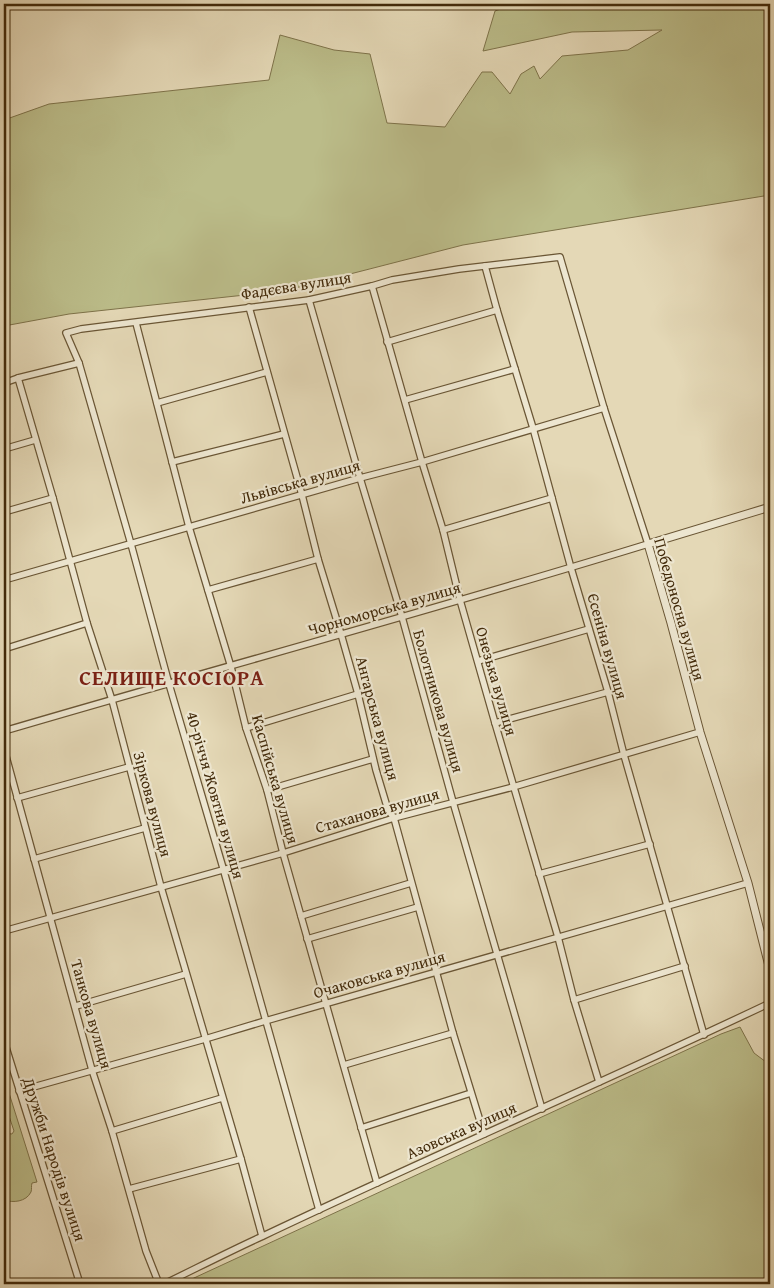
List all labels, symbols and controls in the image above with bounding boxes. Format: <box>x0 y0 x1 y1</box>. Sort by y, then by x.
street label: Фадєєва вулиця <box>239 264 353 306</box>
street label: Львівська вулиця <box>237 452 363 510</box>
street label: Победоносна вулиця <box>648 535 712 683</box>
street label: Чорноморська вулиця <box>305 575 463 641</box>
street label: Єсеніна вулиця <box>581 590 635 702</box>
street label: Онезька вулиця <box>470 624 524 738</box>
street label: Болотникова вулиця <box>407 627 471 775</box>
street label: Ангарська вулиця <box>350 653 406 783</box>
district label: СЕЛИЩЕ КОСІОРА <box>79 662 265 693</box>
street label: 40-річчя Жовтня вулиця <box>181 709 251 881</box>
street label: Каспійська вулиця <box>246 712 306 846</box>
street label: Зіркова вулиця <box>127 749 179 859</box>
street label: Стаханова вулиця <box>312 781 442 839</box>
street label: Очаковська вулиця <box>310 944 448 1004</box>
street label: Танкова вулиця <box>65 956 119 1072</box>
street label: Дружби Народів вулиця <box>17 1073 93 1244</box>
street label: Азовська вулиця <box>402 1095 520 1165</box>

